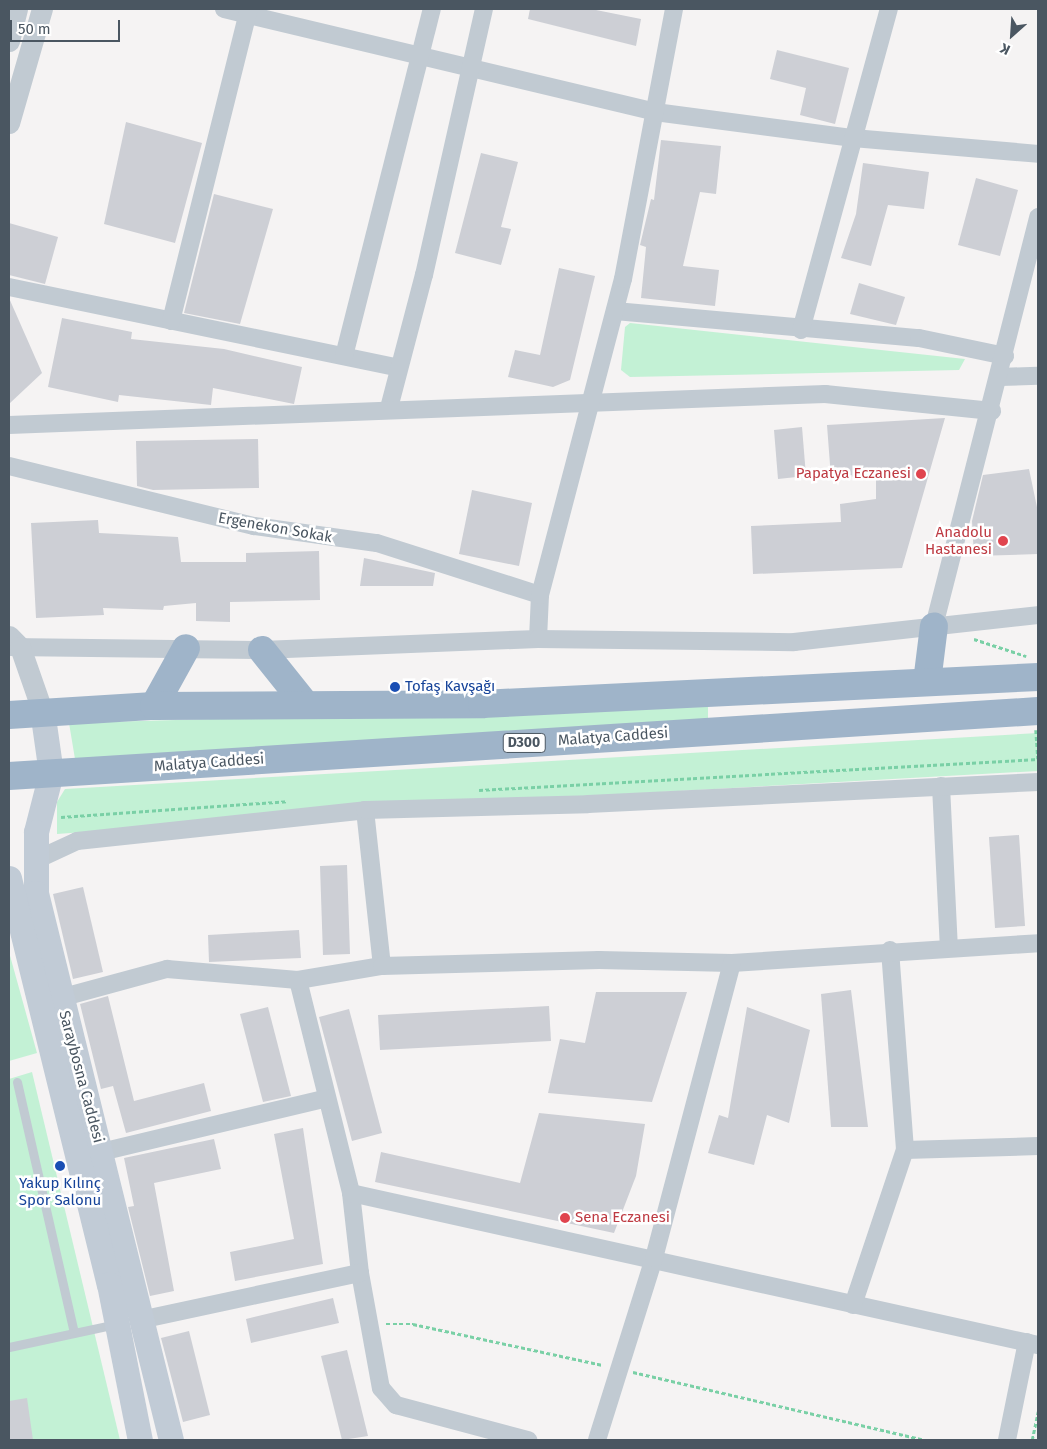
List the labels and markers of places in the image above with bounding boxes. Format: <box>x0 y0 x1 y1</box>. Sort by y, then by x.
place label: Papatya Eczanesi <box>796 465 911 483</box>
marker: Papatya Eczanesi <box>915 468 927 480</box>
place label: Anadolu Hastanesi <box>925 523 992 558</box>
marker: Anadolu Hastanesi <box>996 534 1010 548</box>
place label: Tofaş Kavşağı <box>405 678 495 696</box>
marker: Tofaş Kavşağı <box>389 681 401 693</box>
marker: Yakup Kılınç Spor Salonu <box>54 1160 66 1172</box>
place label: Yakup Kılınç Spor Salonu <box>19 1174 101 1209</box>
place label: Sena Eczanesi <box>575 1209 670 1227</box>
marker: Sena Eczanesi <box>559 1212 571 1224</box>

